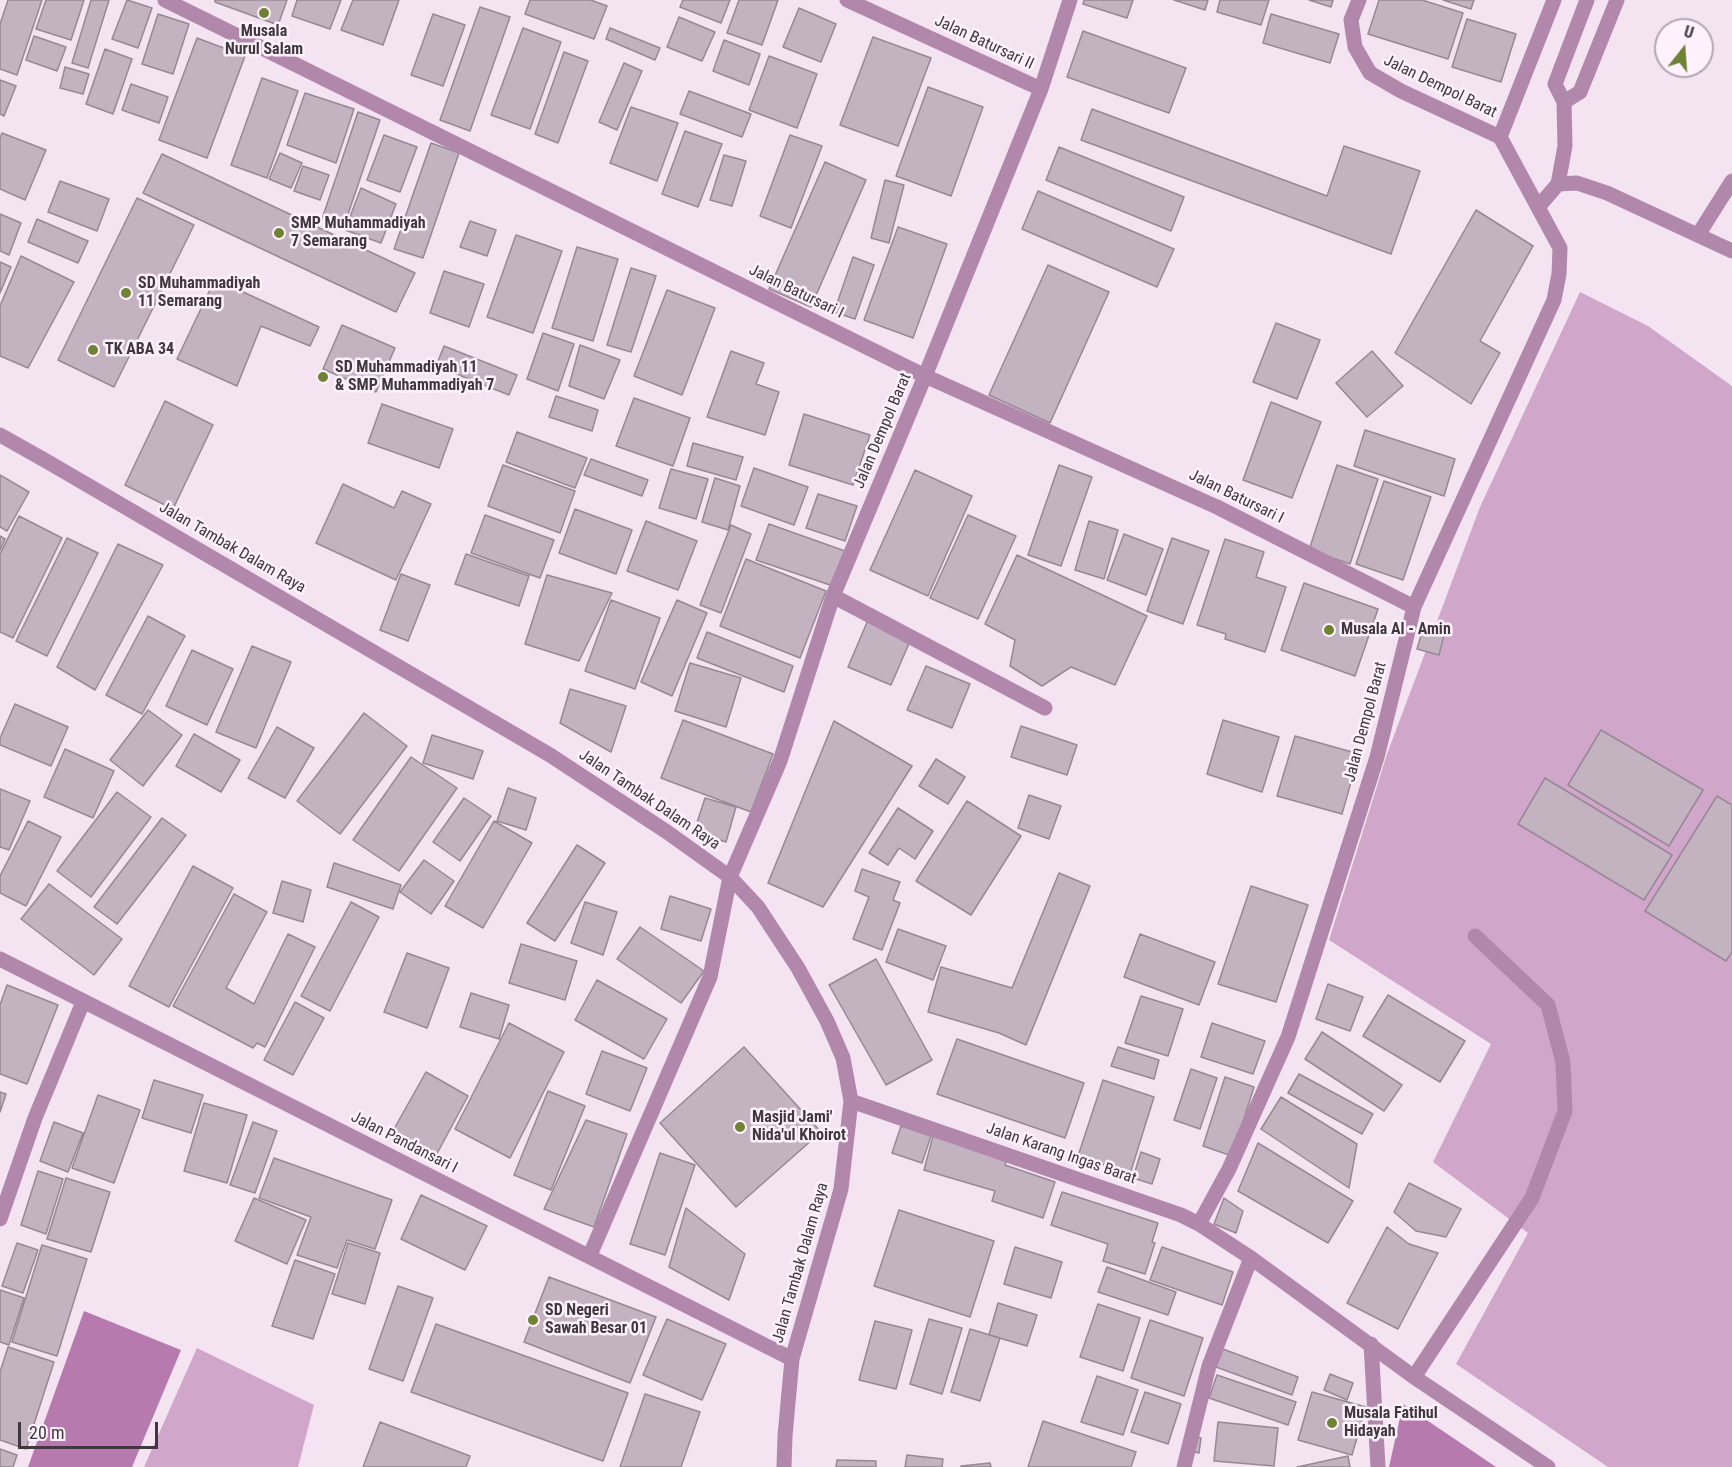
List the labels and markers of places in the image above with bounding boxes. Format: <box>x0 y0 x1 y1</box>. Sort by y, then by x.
marker: Musala Nurul Salam <box>257 6 271 20</box>
place label: Musala Nurul Salam <box>225 22 303 60</box>
place label: SMP Muhammadiyah 7 Semarang <box>291 214 426 252</box>
marker: SMP Muhammadiyah 7 Semarang <box>272 226 286 240</box>
place label: SD Muhammadiyah 11 Semarang <box>138 274 260 312</box>
marker: SD Muhammadiyah 11 Semarang <box>119 286 133 300</box>
place label: TK ABA 34 <box>105 340 174 360</box>
marker: TK ABA 34 <box>86 343 100 357</box>
place label: SD Muhammadiyah 11 & SMP Muhammadiyah 7 <box>335 358 494 396</box>
marker: SD Muhammadiyah 11 & SMP Muhammadiyah 7 <box>316 370 330 384</box>
place label: Musala Al - Amin <box>1341 620 1451 640</box>
marker: Musala Al - Amin <box>1322 623 1336 637</box>
place label: Masjid Jami' Nida'ul Khoirot <box>752 1108 846 1146</box>
marker: Masjid Jami' Nida'ul Khoirot <box>733 1120 747 1134</box>
place label: SD Negeri Sawah Besar 01 <box>545 1301 647 1339</box>
marker: SD Negeri Sawah Besar 01 <box>526 1313 540 1327</box>
place label: Musala Fatihul Hidayah <box>1344 1404 1438 1442</box>
marker: Musala Fatihul Hidayah <box>1325 1416 1339 1430</box>

